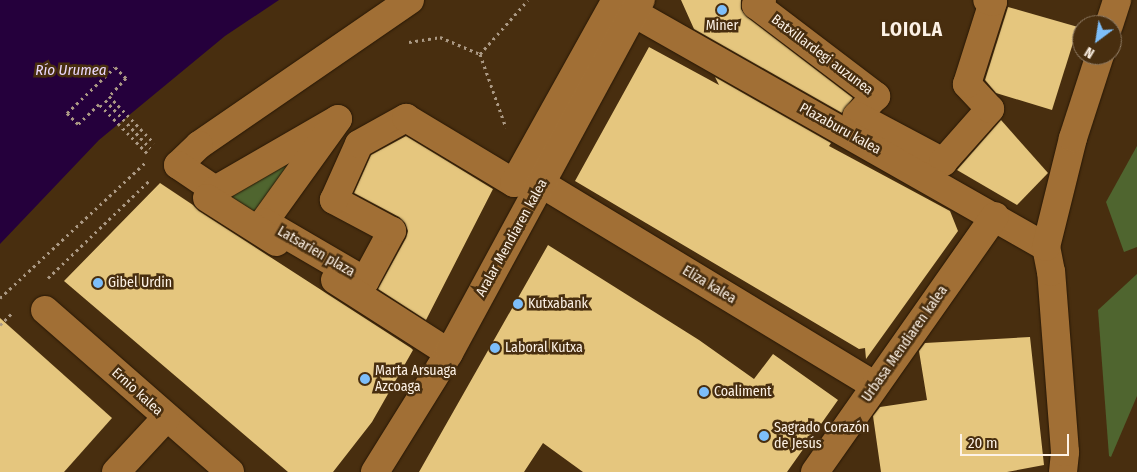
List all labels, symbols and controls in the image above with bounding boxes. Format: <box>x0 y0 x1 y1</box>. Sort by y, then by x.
marker: Miner <box>716 4 728 16</box>
street label: Batxillardegi auzunea <box>768 11 876 99</box>
north arrow <box>1072 15 1122 65</box>
place label: Miner <box>706 18 738 34</box>
district label: LOIOLA <box>880 19 944 41</box>
text: N <box>1082 43 1098 62</box>
water label: Río Urumea <box>35 62 107 80</box>
street label: Plazaburu kalea <box>796 100 884 158</box>
street label: Aralar Mendiaren kalea <box>473 176 551 300</box>
street label: Latsarien plaza <box>274 223 358 281</box>
street label: Eliza kalea <box>679 262 739 308</box>
place label: Gibel Urdin <box>108 275 172 291</box>
marker: Gibel Urdin <box>92 277 104 289</box>
street label: Urbasa Mendiaren kalea <box>859 283 951 405</box>
place label: Kutxabank <box>528 296 588 312</box>
marker: Kutxabank <box>512 298 524 310</box>
place label: Laboral Kutxa <box>505 340 583 356</box>
marker: Laboral Kutxa <box>489 342 501 354</box>
place label: Marta Arsuaga Azcoaga <box>375 363 457 396</box>
street label: Ernio kalea <box>108 365 166 419</box>
marker: Marta Arsuaga Azcoaga <box>359 373 371 385</box>
place label: Coaliment <box>714 384 772 400</box>
marker: Coaliment <box>698 386 710 398</box>
place label: Sagrado Corazón de Jesús <box>774 420 869 452</box>
scale bar <box>962 424 1071 456</box>
marker: Sagrado Corazón de Jesús <box>758 430 770 442</box>
text: 20 m <box>968 434 998 452</box>

